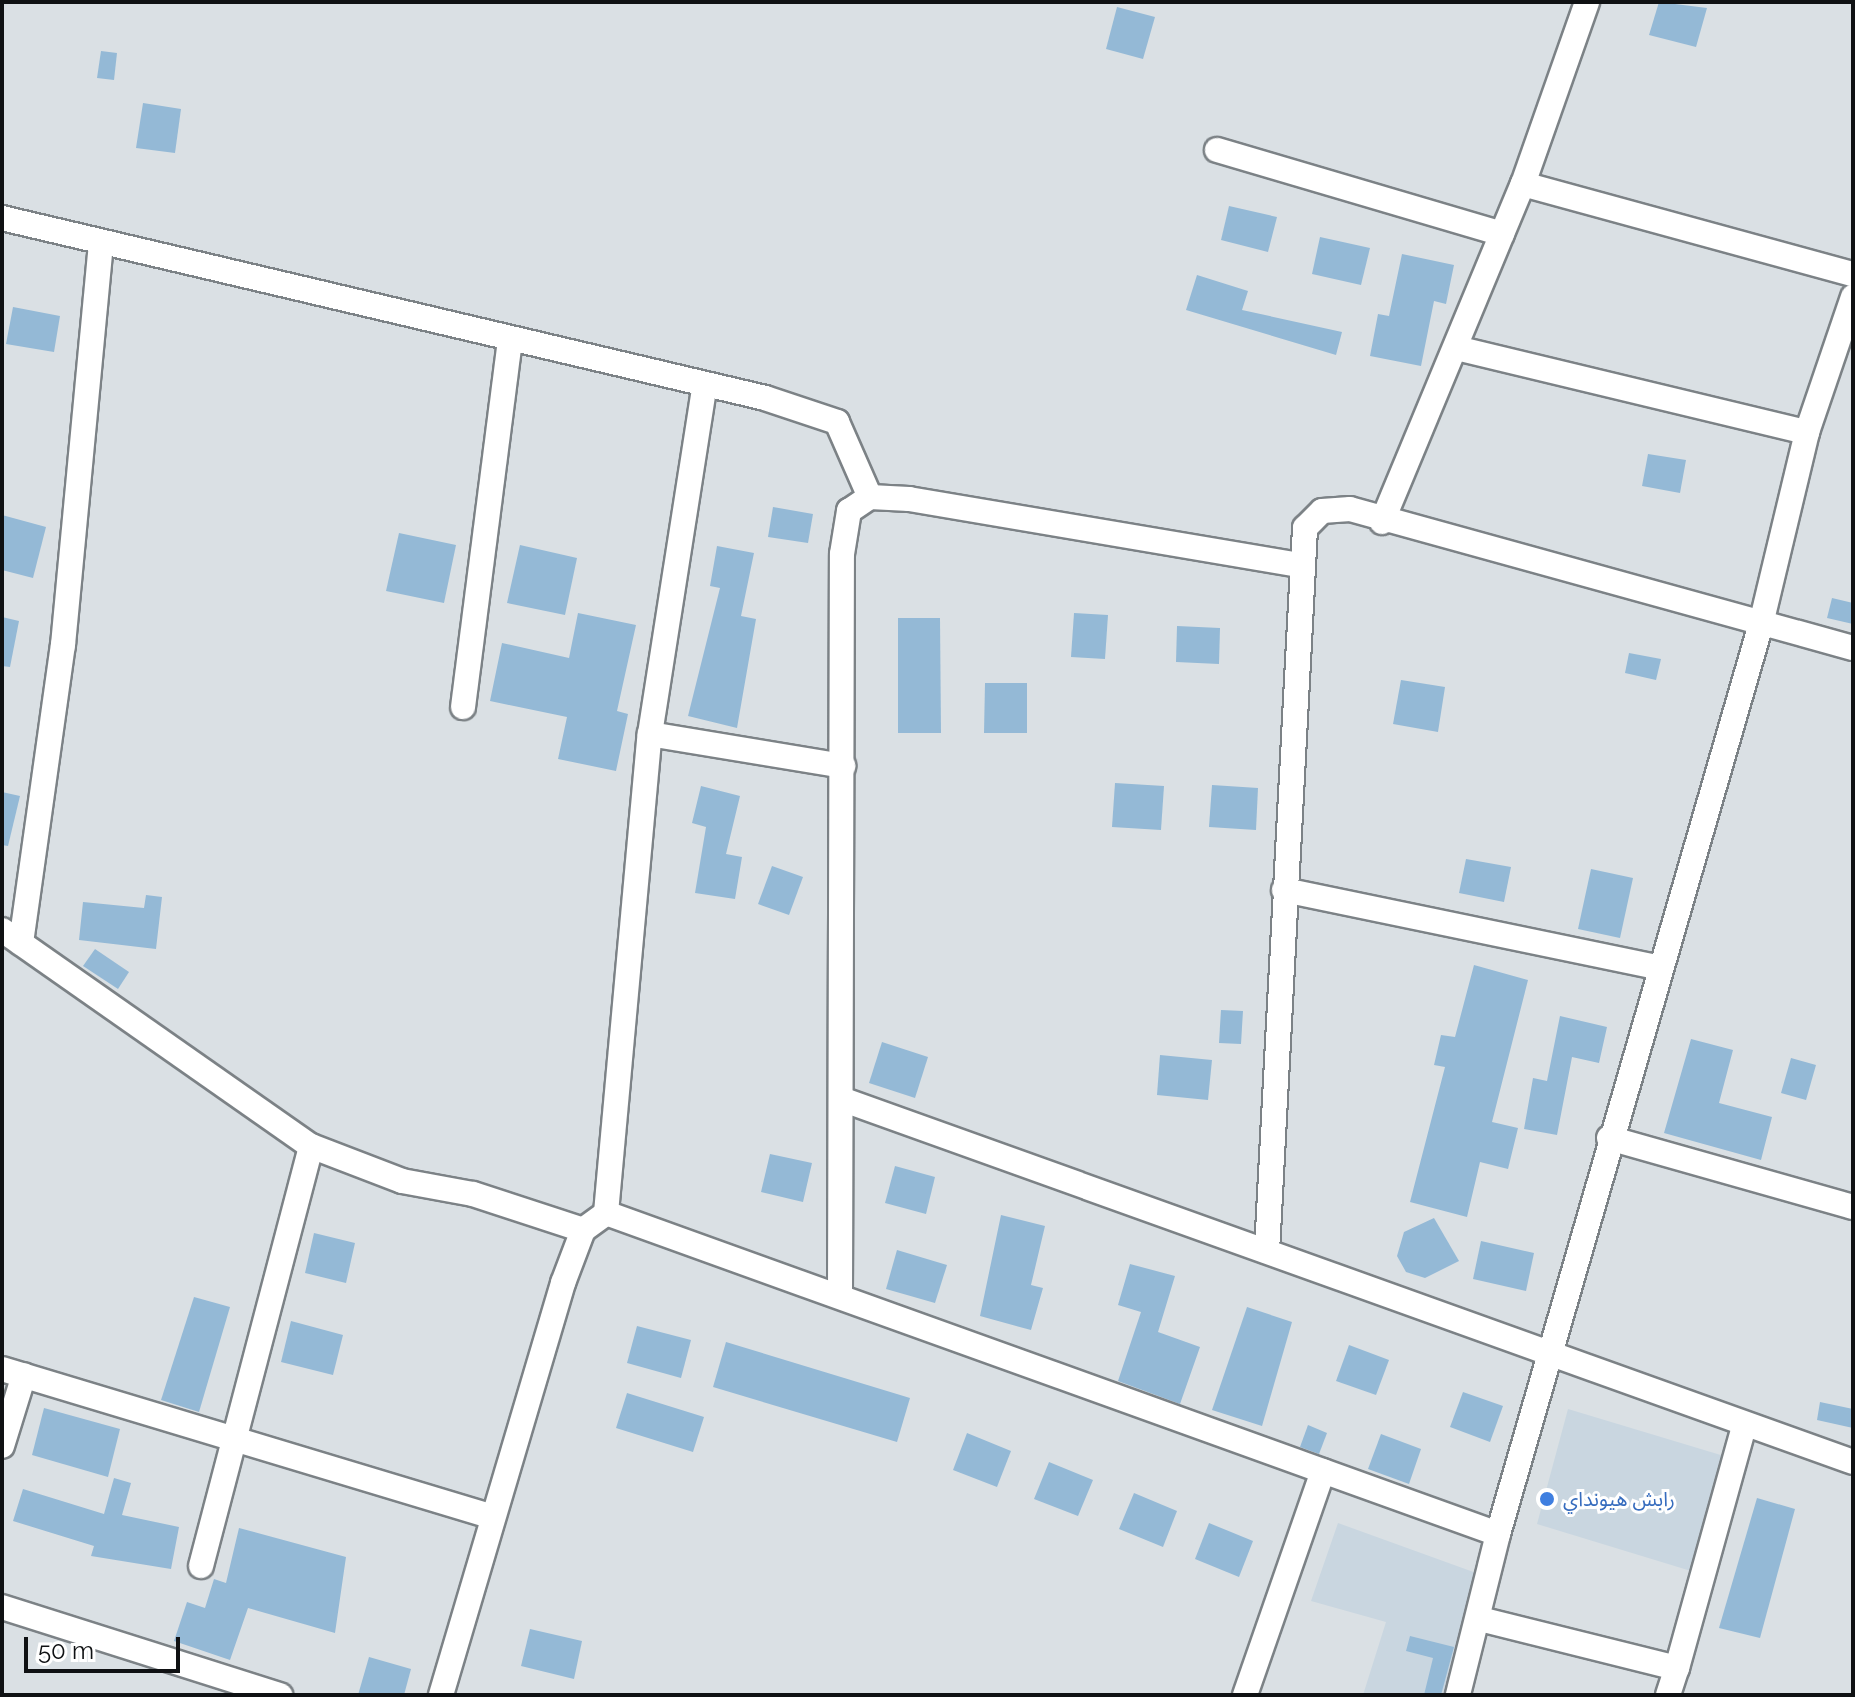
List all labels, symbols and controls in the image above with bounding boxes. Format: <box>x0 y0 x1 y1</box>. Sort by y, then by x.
place label: رابش هيونداي <box>1563 1487 1675 1511</box>
marker: رابش هيونداي <box>1538 1490 1556 1508</box>
scale bar <box>28 1621 184 1671</box>
text: 50 m <box>38 1636 94 1665</box>

